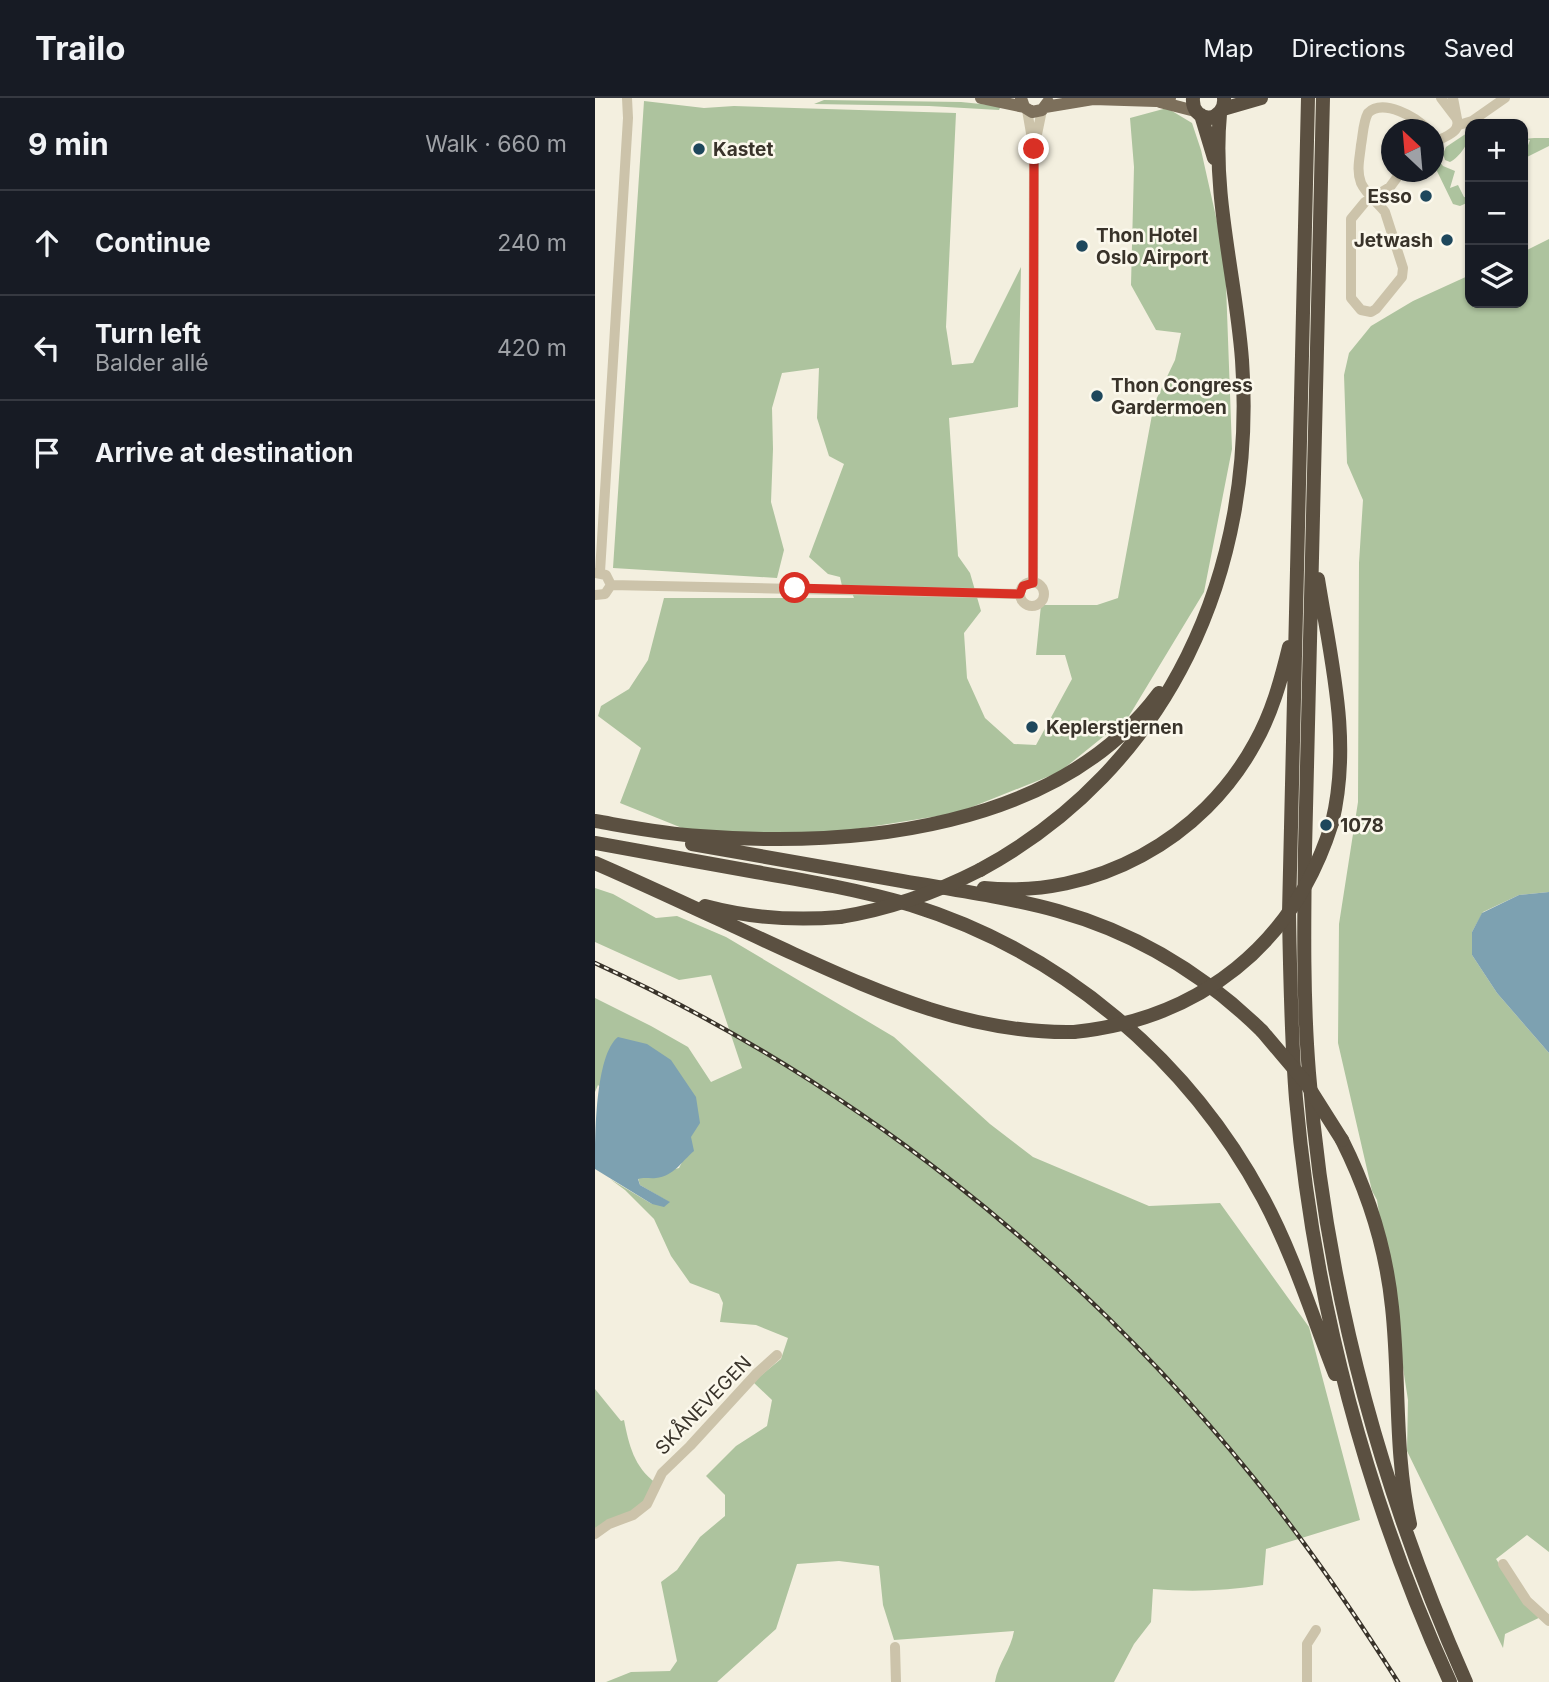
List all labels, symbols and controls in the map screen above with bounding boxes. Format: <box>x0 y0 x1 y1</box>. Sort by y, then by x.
text: Trailo <box>35 28 125 68</box>
text: Map <box>1204 34 1253 63</box>
text: Directions <box>1291 34 1406 63</box>
text: Saved <box>1444 34 1514 63</box>
north arrow <box>1381 119 1444 182</box>
map controls <box>1465 119 1528 308</box>
button: + <box>1465 119 1528 182</box>
text: 9 min <box>28 126 109 162</box>
text: Walk · 660 m <box>425 130 567 158</box>
route end <box>1018 133 1049 164</box>
place label: Kastet <box>713 138 773 161</box>
marker: Kastet <box>691 141 707 157</box>
button: − <box>1465 182 1528 245</box>
place label: Esso <box>1368 185 1412 208</box>
marker: Esso <box>1418 188 1434 204</box>
icon: ahead <box>28 224 66 262</box>
place label: Thon Hotel Oslo Airport <box>1096 224 1209 269</box>
text: Continue <box>95 227 211 258</box>
text: 240 m <box>497 229 567 257</box>
place label: Jetwash <box>1354 229 1433 252</box>
marker: Jetwash <box>1439 232 1455 248</box>
marker: Thon Hotel Oslo Airport <box>1074 238 1090 254</box>
button: layers <box>1465 245 1528 308</box>
text: Turn left <box>95 318 201 349</box>
icon: left <box>28 329 66 367</box>
text: 420 m <box>497 334 567 362</box>
text: Balder allé <box>95 349 209 377</box>
place label: Thon Congress Gardermoen <box>1111 374 1253 419</box>
marker: Thon Congress Gardermoen <box>1089 388 1105 404</box>
icon: arrive <box>28 434 66 472</box>
text: Arrive at destination <box>95 437 354 468</box>
route start <box>779 572 810 603</box>
place label: Keplerstjernen <box>1046 716 1183 739</box>
marker: Keplerstjernen <box>1024 719 1040 735</box>
place label: 1078 <box>1340 814 1384 837</box>
marker: 1078 <box>1318 817 1334 833</box>
street label: SKÅNEVEGEN <box>649 1350 756 1459</box>

